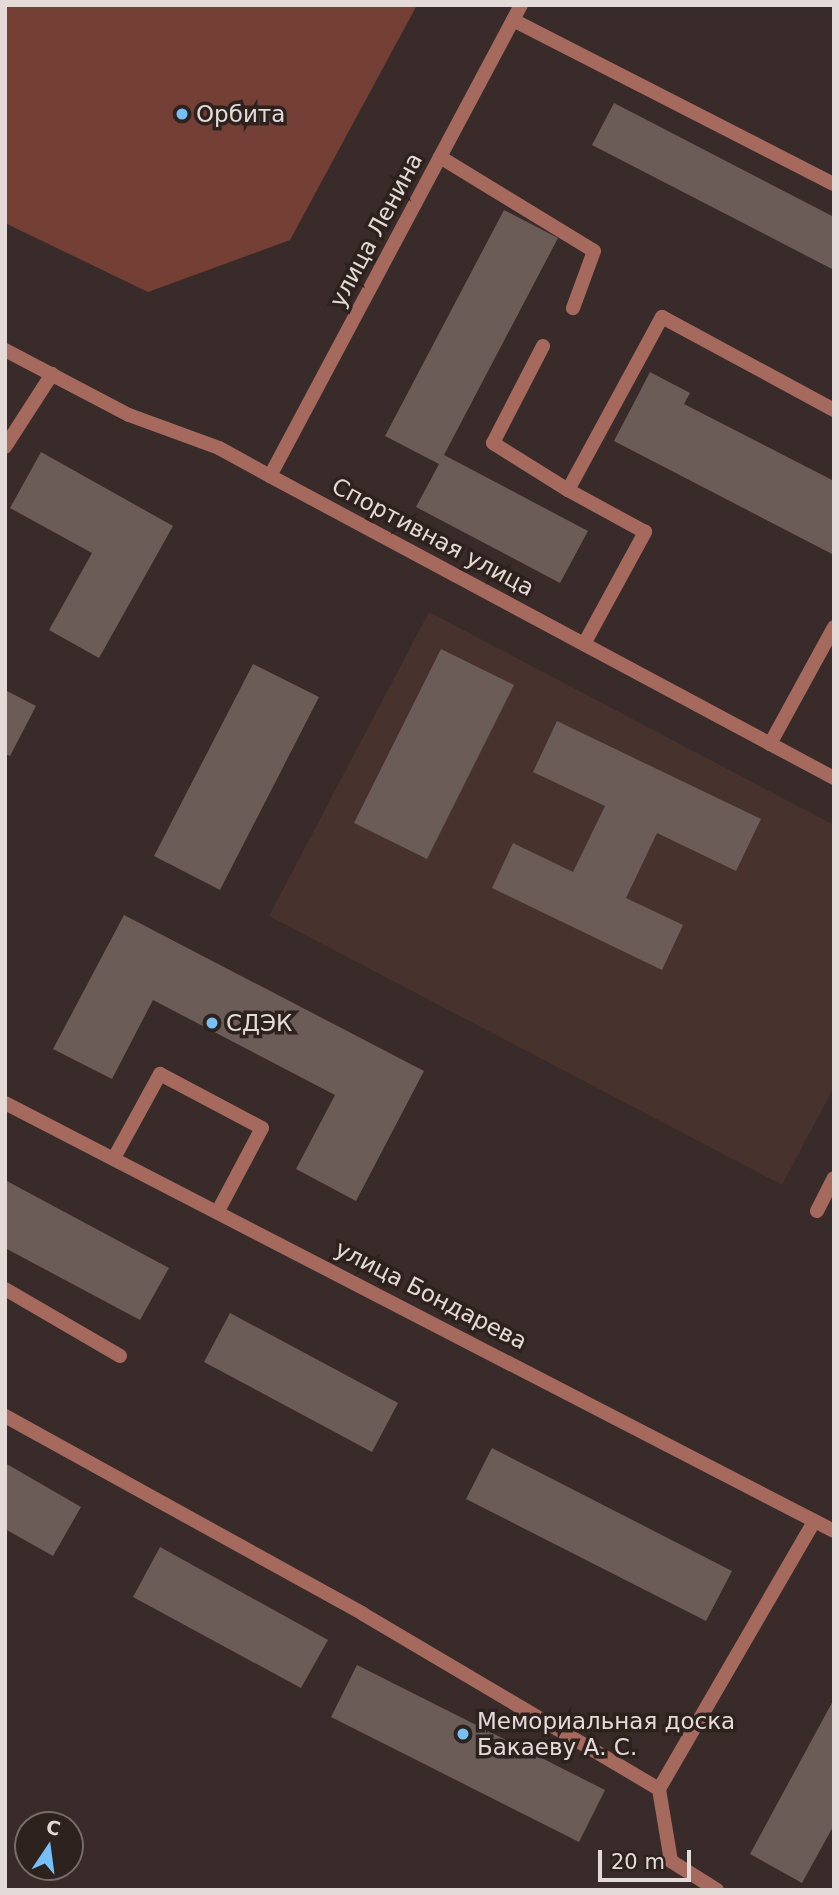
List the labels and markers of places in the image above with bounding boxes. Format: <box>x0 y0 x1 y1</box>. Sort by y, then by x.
place label: Орбита <box>196 100 285 128</box>
marker: Орбита <box>174 106 190 122</box>
place label: СДЭК <box>226 1009 292 1037</box>
marker: СДЭК <box>204 1015 220 1031</box>
place label: Мемориальная доска Бакаеву А. С. <box>477 1707 735 1761</box>
marker: Мемориальная доска Бакаеву А. С. <box>455 1726 471 1742</box>

